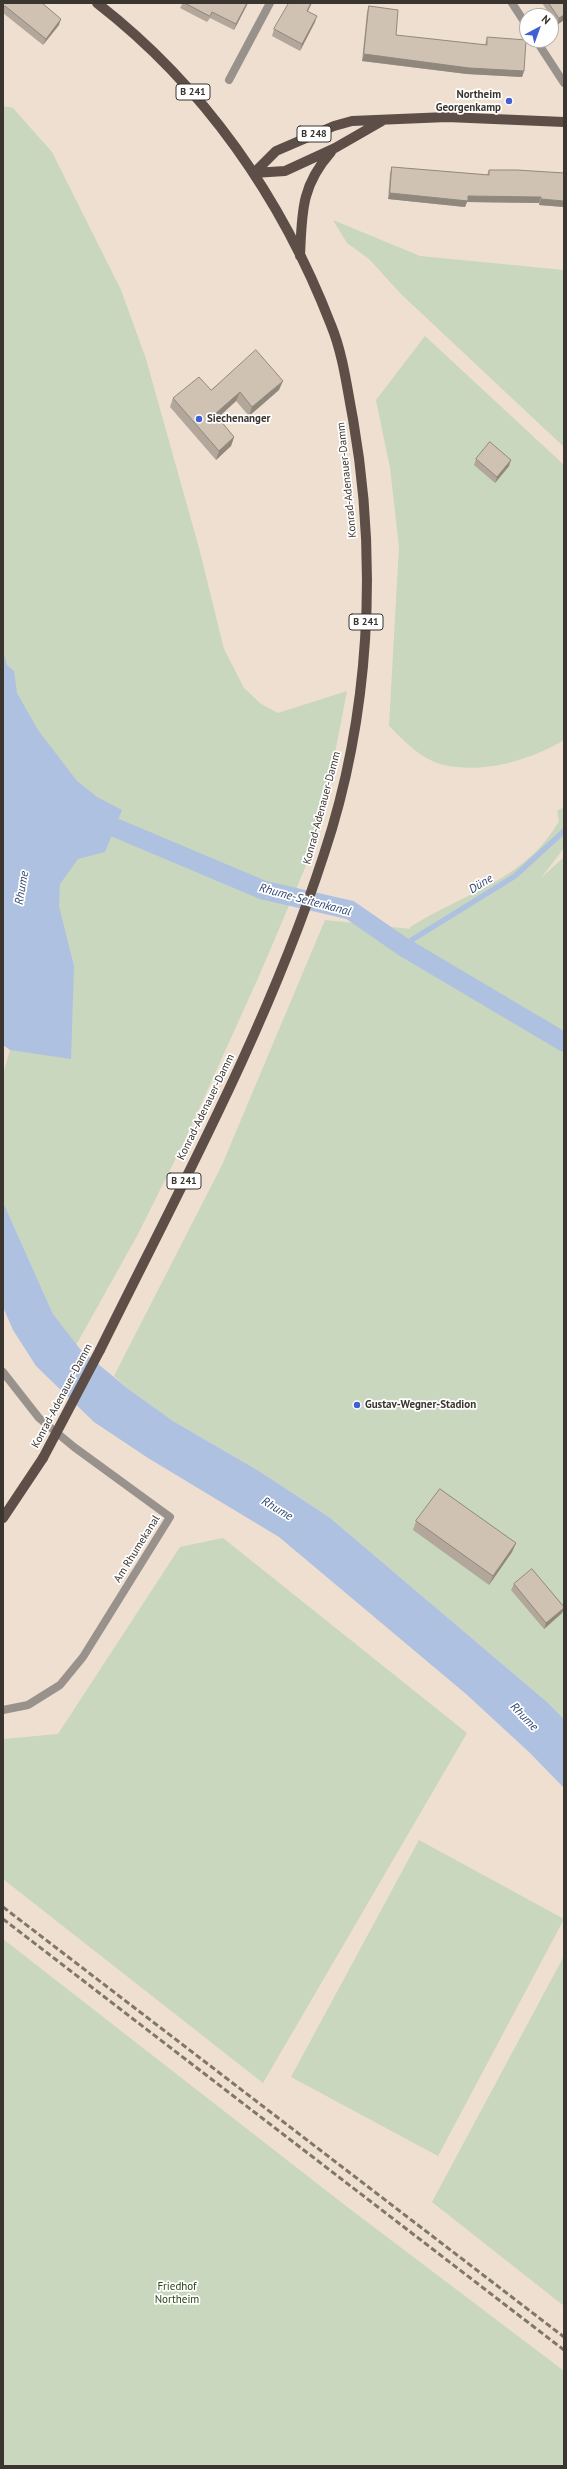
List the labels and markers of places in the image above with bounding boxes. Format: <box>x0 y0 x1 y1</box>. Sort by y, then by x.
place label: Northeim Georgenkamp <box>436 88 501 114</box>
marker: Northeim Georgenkamp <box>504 96 514 106</box>
place label: Siechenanger <box>207 412 270 426</box>
marker: Siechenanger <box>194 414 204 424</box>
place label: Gustav-Wegner-Stadion <box>365 1398 476 1412</box>
marker: Gustav-Wegner-Stadion <box>352 1400 362 1410</box>

